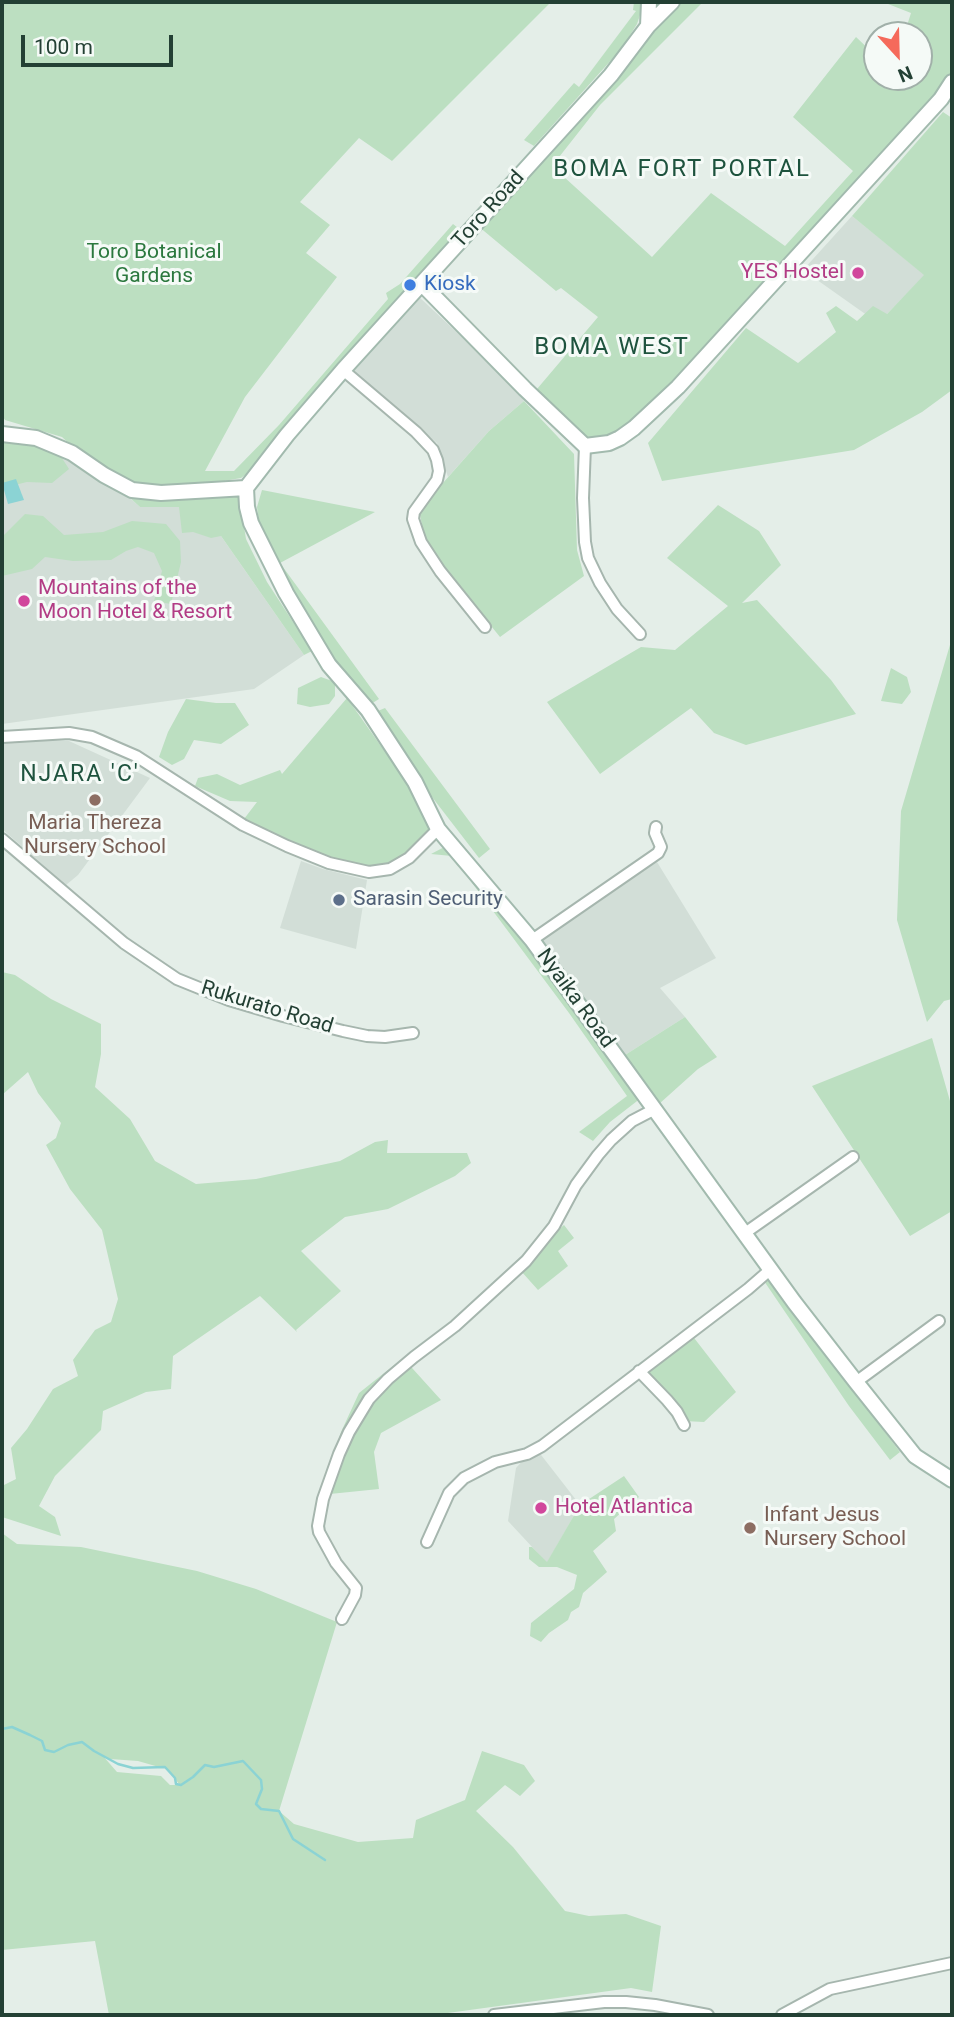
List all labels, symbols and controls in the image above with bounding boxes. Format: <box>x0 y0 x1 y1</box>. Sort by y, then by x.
scale bar <box>24 21 177 65</box>
north arrow <box>863 21 933 91</box>
text: 100 m <box>34 35 93 59</box>
text: N <box>895 61 916 87</box>
district label: BOMA FORT PORTAL <box>555 156 809 184</box>
street label: Toro Road <box>448 166 530 254</box>
park label: Toro Botanical Gardens <box>86 240 222 290</box>
place label: YES Hostel <box>741 260 844 286</box>
marker: YES Hostel <box>850 265 866 281</box>
place label: Kiosk <box>424 272 476 298</box>
marker: Kiosk <box>402 277 418 293</box>
district label: BOMA WEST <box>535 334 689 362</box>
place label: Mountains of the Moon Hotel & Resort <box>38 576 232 626</box>
marker: Mountains of the Moon Hotel & Resort <box>16 593 32 609</box>
district label: NJARA 'C' <box>21 761 139 789</box>
marker: Maria Thereza Nursery School <box>87 792 103 808</box>
place label: Maria Thereza Nursery School <box>24 811 166 861</box>
place label: Sarasin Security <box>353 887 503 913</box>
marker: Sarasin Security <box>331 892 347 908</box>
street label: Nyaika Road <box>530 944 620 1054</box>
street label: Rukurato Road <box>198 976 336 1040</box>
place label: Hotel Atlantica <box>555 1495 693 1521</box>
marker: Hotel Atlantica <box>533 1500 549 1516</box>
place label: Infant Jesus Nursery School <box>764 1503 906 1553</box>
marker: Infant Jesus Nursery School <box>742 1520 758 1536</box>

